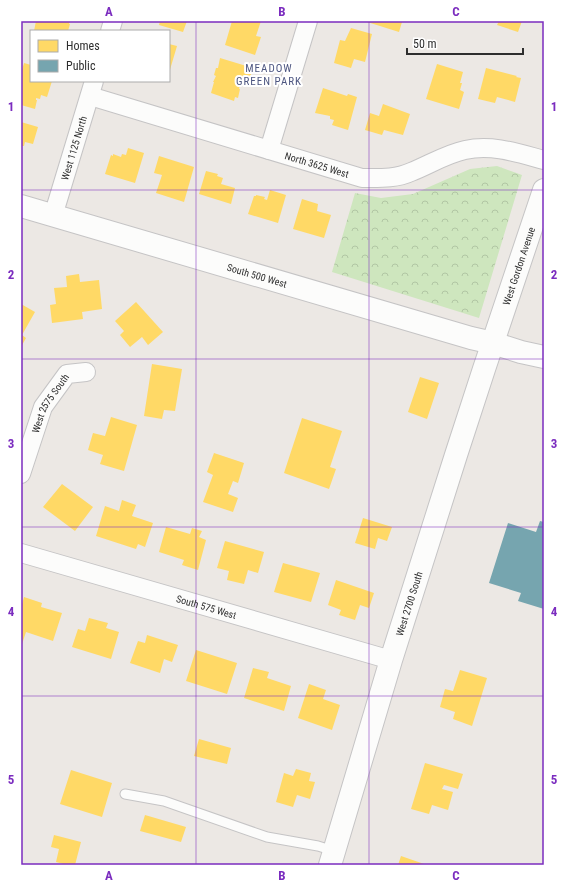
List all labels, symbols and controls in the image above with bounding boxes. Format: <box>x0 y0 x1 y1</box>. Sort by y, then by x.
text: A <box>105 4 113 19</box>
text: B <box>278 4 286 19</box>
text: C <box>452 4 460 19</box>
legend <box>30 30 170 82</box>
scale bar <box>407 30 523 56</box>
text: 50 m <box>413 37 437 51</box>
text: Homes <box>66 39 100 53</box>
text: Public <box>66 59 96 73</box>
district label: MEADOW GREEN PARK <box>236 62 302 88</box>
text: 1 <box>8 99 14 114</box>
text: 1 <box>551 99 557 114</box>
street label: West 1125 North <box>59 115 89 182</box>
street label: North 3625 West <box>283 150 350 180</box>
street label: West Gordon Avenue <box>501 225 537 307</box>
street label: South 500 West <box>226 262 288 290</box>
text: 2 <box>8 267 15 282</box>
text: 2 <box>551 267 558 282</box>
street label: West 2575 South <box>30 372 71 434</box>
text: 3 <box>8 436 14 451</box>
text: 3 <box>551 436 557 451</box>
street label: West 2700 South <box>394 570 425 637</box>
street label: South 575 West <box>175 593 238 621</box>
text: 4 <box>8 604 15 619</box>
text: 4 <box>551 604 558 619</box>
text: 5 <box>8 772 15 787</box>
text: 5 <box>551 772 558 787</box>
text: A <box>105 868 113 883</box>
text: B <box>278 868 286 883</box>
text: C <box>452 868 460 883</box>

